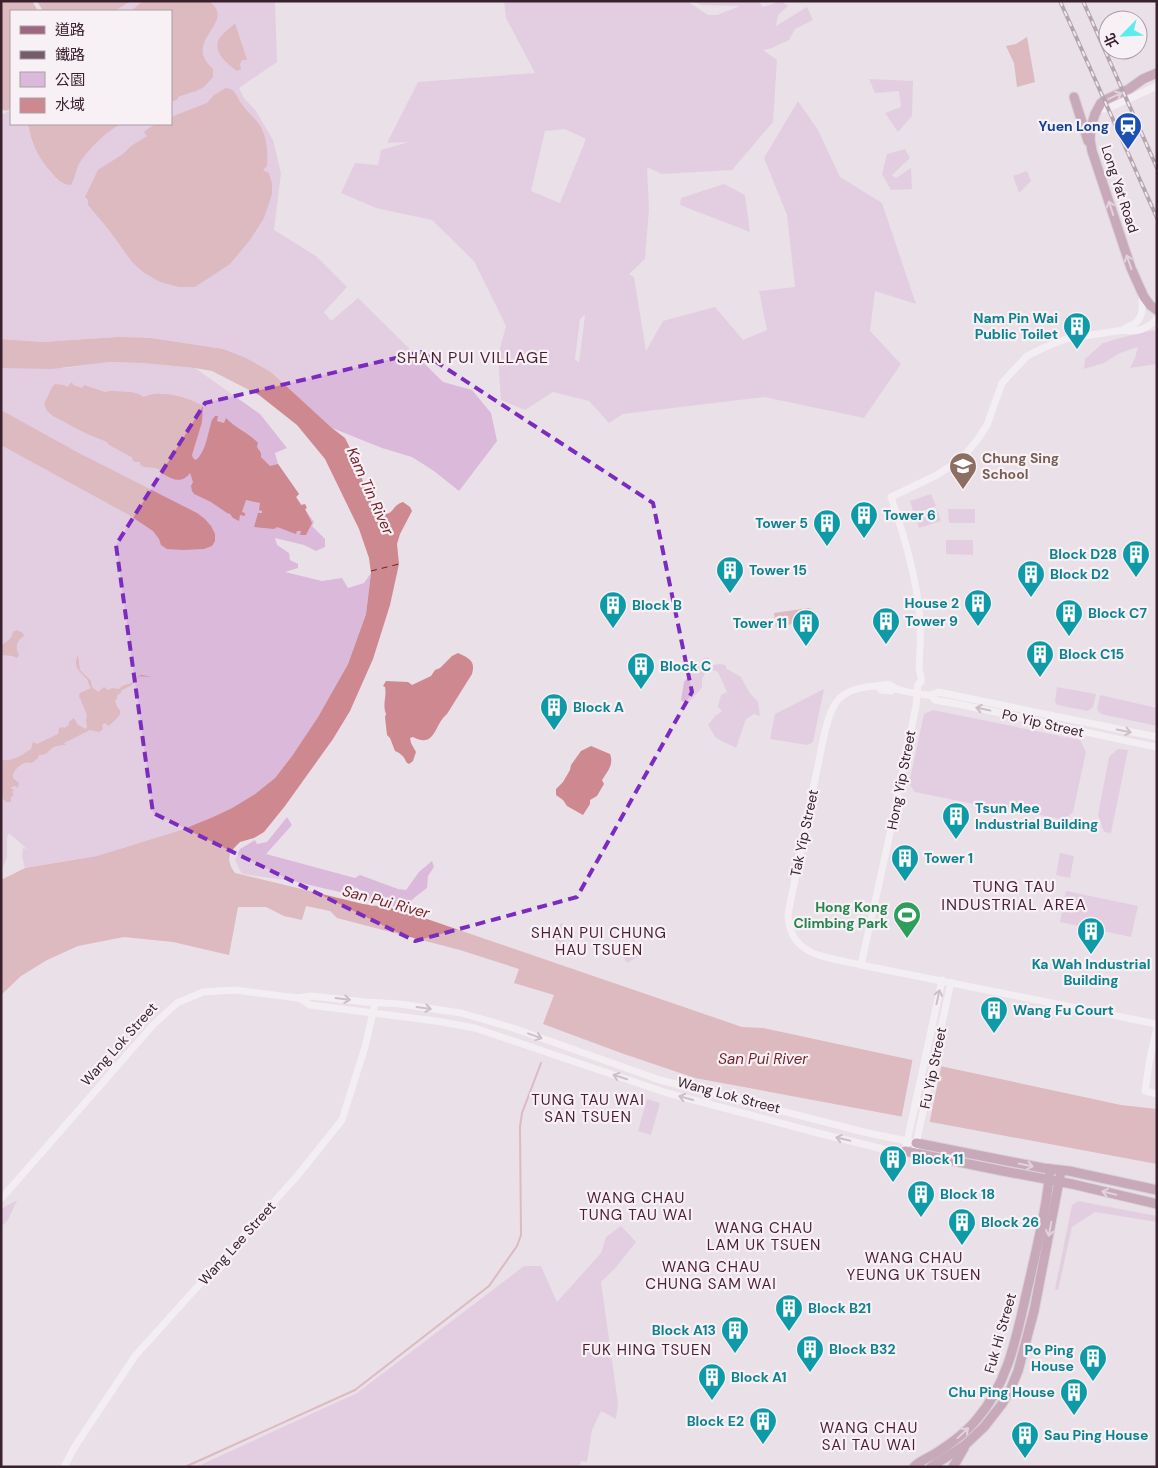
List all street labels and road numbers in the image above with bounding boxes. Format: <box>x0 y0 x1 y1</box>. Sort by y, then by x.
street label: Long Yat Road <box>1097 143 1143 235</box>
street label: Po Yip Street <box>1000 705 1086 741</box>
street label: Hong Yip Street <box>883 729 919 831</box>
street label: Tak Yip Street <box>786 788 822 878</box>
street label: Wang Lok Street <box>77 999 161 1089</box>
street label: Fu Yip Street <box>916 1026 950 1110</box>
street label: Wang Lok Street <box>676 1073 782 1117</box>
street label: Wang Lee Street <box>195 1197 279 1289</box>
street label: Fuk Hi Street <box>980 1291 1020 1375</box>

